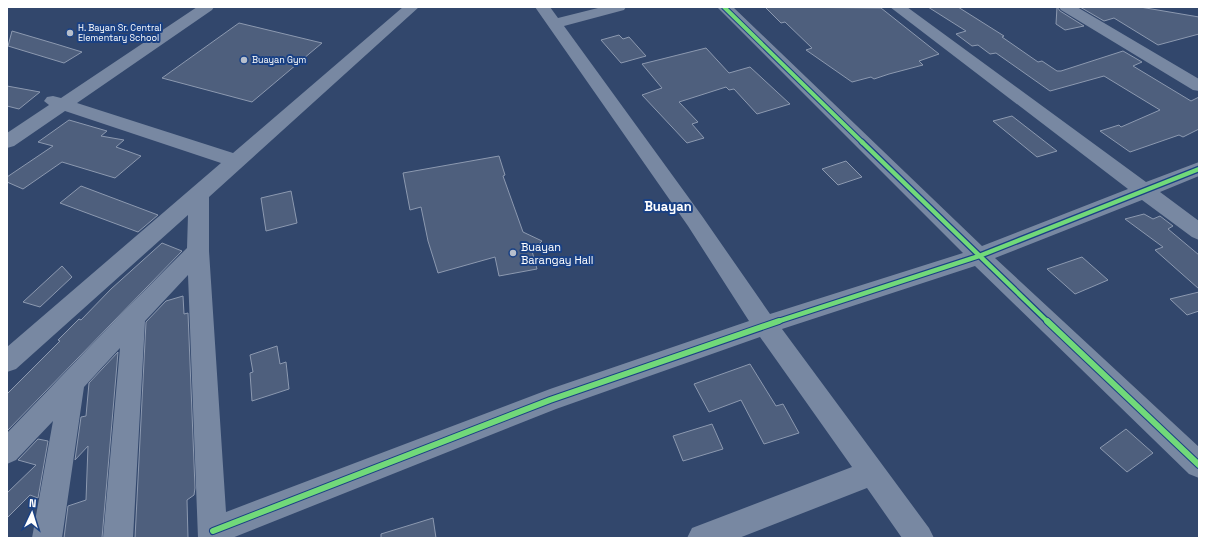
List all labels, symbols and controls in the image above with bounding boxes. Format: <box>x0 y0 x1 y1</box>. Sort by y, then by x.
place label: H. Bayan Sr. Central Elementary School <box>78 22 162 44</box>
marker: H. Bayan Sr. Central Elementary School <box>65 28 75 38</box>
place label: Buayan Gym <box>252 54 306 66</box>
marker: Buayan Gym <box>239 55 249 65</box>
district label: Buayan <box>644 198 692 215</box>
place label: Buayan Barangay Hall <box>521 240 593 267</box>
marker: Buayan Barangay Hall <box>508 248 518 258</box>
north arrow <box>12 493 52 533</box>
text: N <box>29 496 37 510</box>

